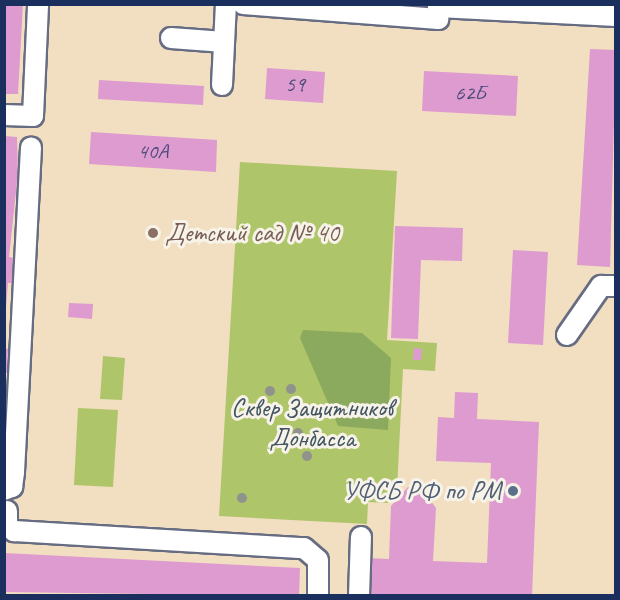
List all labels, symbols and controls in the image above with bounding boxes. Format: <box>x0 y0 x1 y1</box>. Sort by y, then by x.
house number: 59 <box>285 72 305 98</box>
house number: 62Б <box>455 81 485 107</box>
house number: 40А <box>138 139 168 165</box>
place label: Детский сад № 40 <box>165 217 339 249</box>
marker: Детский сад № 40 <box>146 226 160 240</box>
park label: Сквер Защитников Донбасса <box>229 392 395 454</box>
place label: УФСБ РФ по РМ <box>343 475 501 507</box>
marker: УФСБ РФ по РМ <box>506 484 520 498</box>

